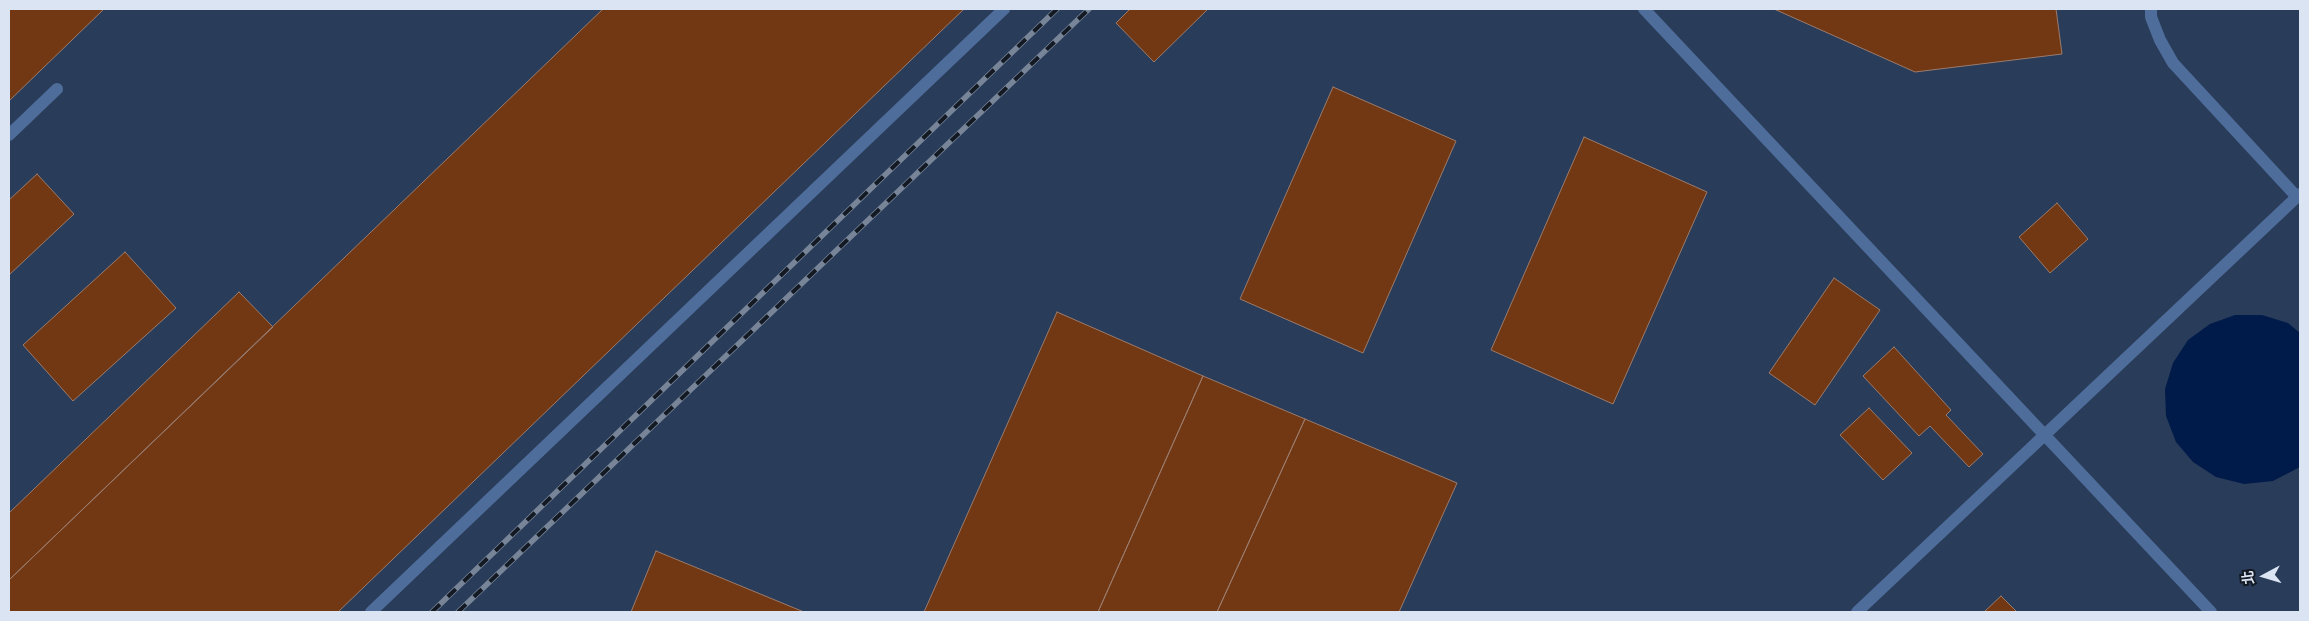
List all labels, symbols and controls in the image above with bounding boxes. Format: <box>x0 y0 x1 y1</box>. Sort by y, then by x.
north arrow <box>2239 551 2289 601</box>
text: 北 <box>2239 570 2258 585</box>

